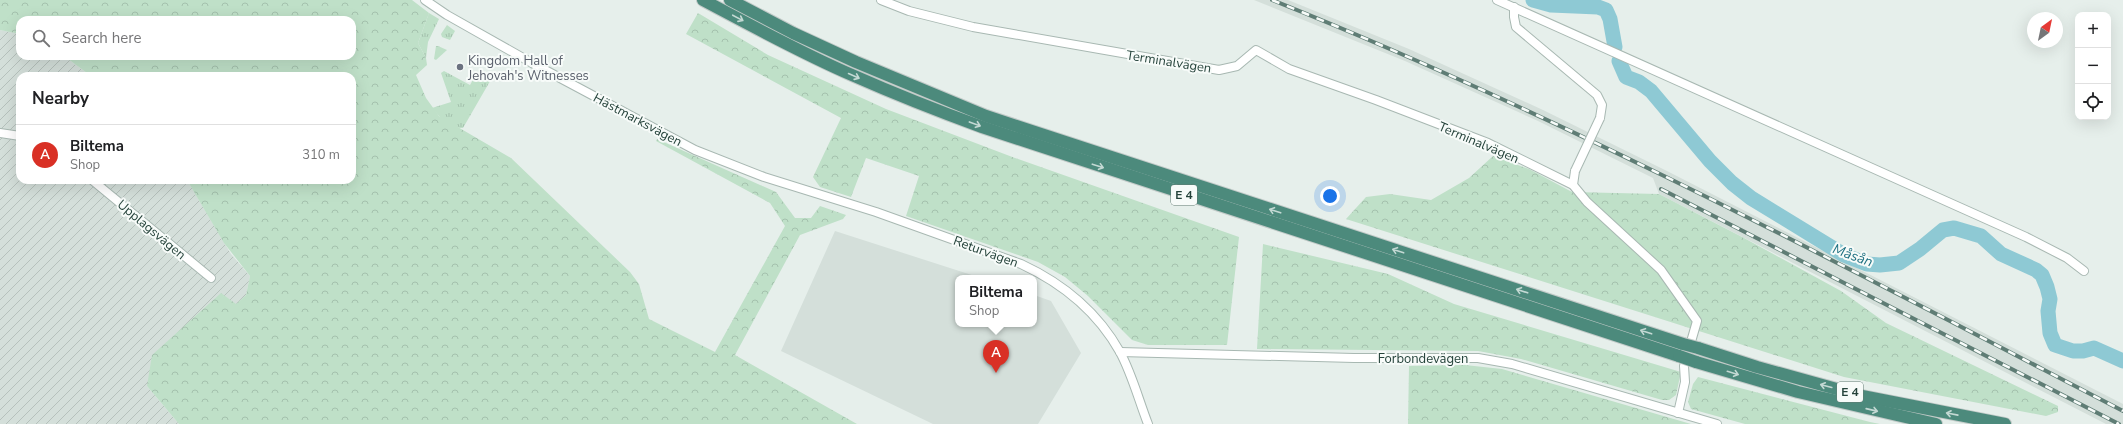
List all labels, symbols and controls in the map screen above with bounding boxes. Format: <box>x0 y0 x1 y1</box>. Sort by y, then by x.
north arrow <box>2027 12 2063 48</box>
map controls <box>2075 12 2111 120</box>
button: + <box>2075 12 2111 48</box>
one-way arrow <box>731 15 743 22</box>
search box <box>16 16 356 60</box>
icon: search <box>30 27 52 49</box>
text: Search here <box>62 28 142 48</box>
street label: Terminalvägen <box>1125 46 1213 78</box>
button: − <box>2075 48 2111 84</box>
place label: Kingdom Hall of Jehovah's Witnesses <box>467 52 589 85</box>
marker: Kingdom Hall of Jehovah's Witnesses <box>455 62 465 72</box>
one-way arrow <box>848 73 860 80</box>
button: locate <box>2075 84 2111 120</box>
text: Nearby <box>32 87 89 110</box>
street label: Hästmarksvägen <box>590 89 685 151</box>
street label: Terminalvägen <box>1436 118 1522 168</box>
one-way arrow <box>968 121 980 129</box>
text: Biltema <box>70 136 124 156</box>
text: A <box>40 146 50 164</box>
text: 310 m <box>302 146 340 164</box>
text: Shop <box>70 156 100 174</box>
one-way arrow <box>1091 163 1104 170</box>
road number: E 4 <box>1171 185 1197 205</box>
your location <box>1320 186 1340 206</box>
street label: Upplagsvägen <box>113 196 190 264</box>
one-way arrow <box>1269 206 1281 214</box>
street label: Returvägen <box>951 232 1021 272</box>
water label: Måsån <box>1830 239 1876 272</box>
one-way arrow <box>1392 247 1405 254</box>
popup <box>955 275 1037 327</box>
text: Biltema <box>969 282 1023 302</box>
one-way arrow <box>1516 287 1529 294</box>
text: Shop <box>969 302 999 320</box>
one-way arrow <box>1640 327 1652 335</box>
pin: A <box>983 340 1009 373</box>
street label: Forbondevägen <box>1378 350 1468 368</box>
one-way arrow <box>1726 370 1739 377</box>
one-way arrow <box>1819 382 1832 389</box>
road number: E 4 <box>1837 382 1863 402</box>
one-way arrow <box>1865 406 1878 414</box>
one-way arrow <box>1946 410 1959 418</box>

